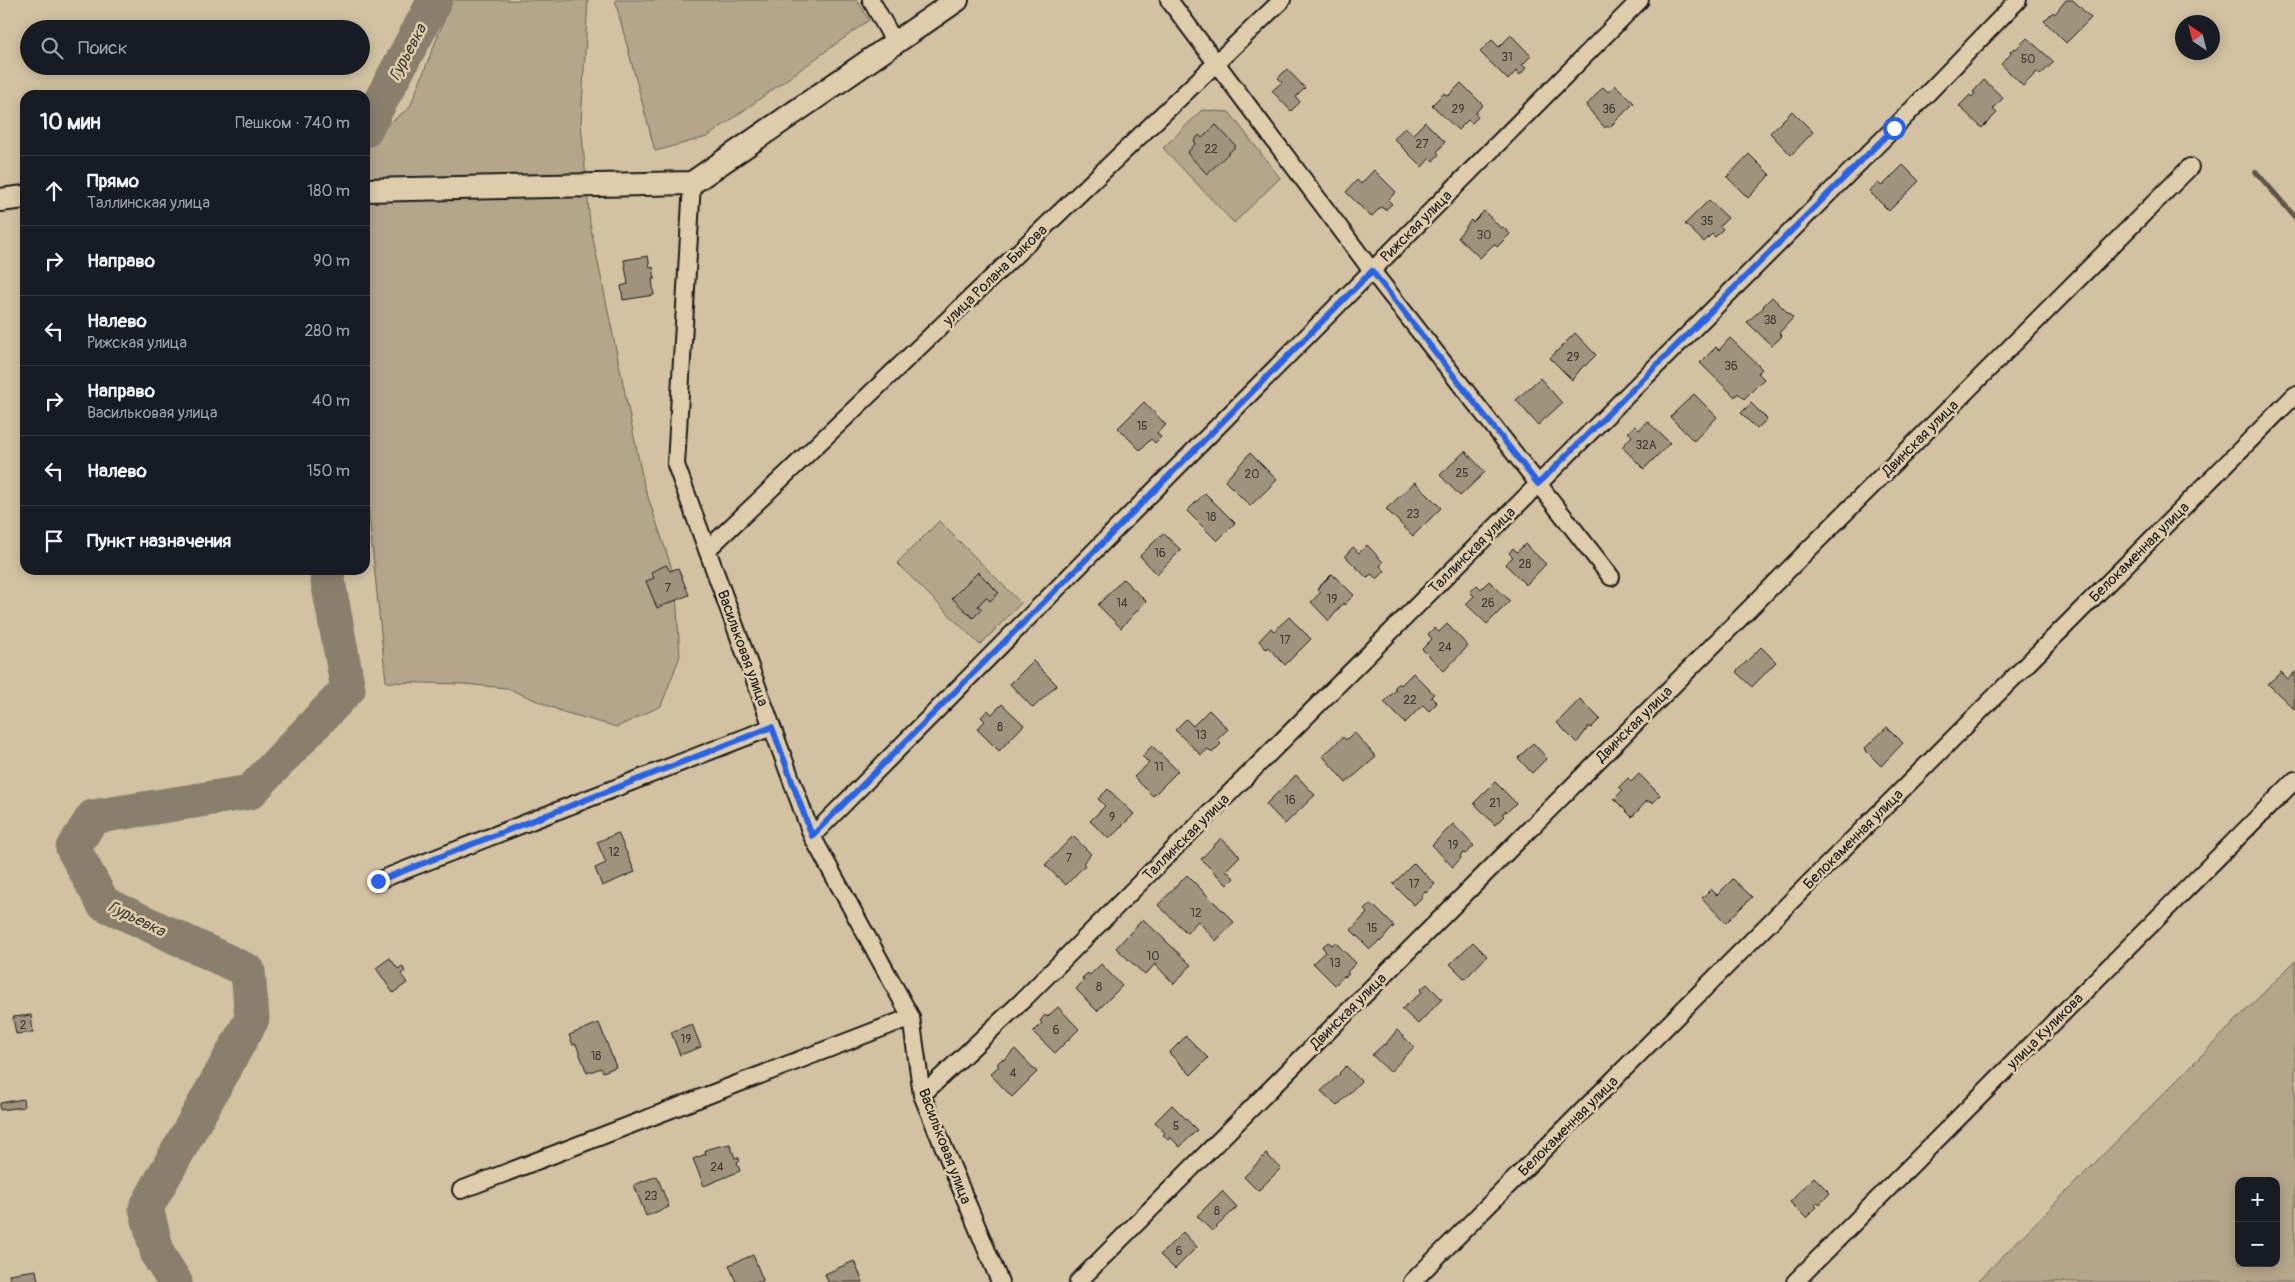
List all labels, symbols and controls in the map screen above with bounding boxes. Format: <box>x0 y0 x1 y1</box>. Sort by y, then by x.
north arrow <box>2175 15 2220 60</box>
search box <box>20 20 370 75</box>
water label: Гурьевка <box>385 20 432 84</box>
icon: search <box>38 34 66 62</box>
text: Поиск <box>78 36 128 60</box>
house number: 31 <box>1501 50 1513 65</box>
house number: 50 <box>2021 52 2035 67</box>
house number: 29 <box>1452 102 1464 117</box>
house number: 36 <box>1602 102 1616 117</box>
text: 10 мин <box>40 109 101 136</box>
text: Пешком · 740 m <box>235 113 350 133</box>
route start <box>1883 117 1906 140</box>
house number: 27 <box>1415 137 1429 152</box>
house number: 22 <box>1204 142 1218 157</box>
text: Прямо <box>87 169 139 193</box>
icon: ahead <box>40 177 68 205</box>
text: 180 m <box>307 181 350 201</box>
street label: Рижская улица <box>1376 186 1456 266</box>
text: Таллинская улица <box>87 193 210 213</box>
house number: 35 <box>1700 214 1714 229</box>
street label: улица Ролана Быкова <box>939 221 1051 331</box>
house number: 30 <box>1477 228 1491 243</box>
icon: right <box>40 247 68 275</box>
text: Направо <box>87 249 155 273</box>
text: 90 m <box>313 251 350 271</box>
text: Налево <box>87 309 147 333</box>
house number: 38 <box>1764 313 1776 328</box>
icon: left <box>40 317 68 345</box>
text: 280 m <box>304 321 350 341</box>
text: Рижская улица <box>87 333 187 353</box>
house number: 29 <box>1567 350 1579 365</box>
house number: 36 <box>1724 359 1738 374</box>
text: Направо <box>87 379 155 403</box>
icon: right <box>40 387 68 415</box>
text: 40 m <box>312 391 350 411</box>
street label: Двинская улица <box>1877 396 1963 481</box>
text: Васильковая улица <box>87 403 218 423</box>
house number: 15 <box>1136 419 1148 434</box>
house number: 32А <box>1635 438 1657 453</box>
icon: left <box>40 457 68 485</box>
text: Налево <box>87 459 147 483</box>
text: 150 m <box>306 461 350 481</box>
house number: 25 <box>1455 466 1469 481</box>
house number: 20 <box>1245 467 1259 482</box>
street label: Белокаменная улица <box>2085 498 2193 606</box>
street label: Таллинская улица <box>1425 503 1520 598</box>
house number: 23 <box>1406 507 1420 522</box>
house number: 18 <box>1206 510 1216 525</box>
icon: arrive <box>40 527 68 555</box>
text: Пункт назначения <box>87 529 231 553</box>
house number: 16 <box>1154 546 1166 561</box>
house number: 28 <box>1519 557 1531 572</box>
house number: 7 <box>665 581 672 596</box>
street label: Васильковая улица <box>713 587 772 709</box>
house number: 19 <box>1327 592 1337 607</box>
house number: 14 <box>1116 596 1128 611</box>
house number: 26 <box>1481 596 1495 611</box>
house number: 17 <box>1279 633 1291 648</box>
house number: 24 <box>1438 640 1452 655</box>
street label: Двинская улица <box>1591 682 1677 767</box>
house number: 22 <box>1403 693 1417 708</box>
house number: 8 <box>997 720 1003 735</box>
house number: 13 <box>1195 728 1207 743</box>
house number: 11 <box>1154 760 1164 775</box>
street label: Белокаменная улица <box>1799 785 1907 893</box>
street label: Таллинская улица <box>1139 790 1234 885</box>
house number: 16 <box>1284 793 1296 808</box>
house number: 21 <box>1489 796 1501 811</box>
house number: 9 <box>1109 810 1115 825</box>
house number: 19 <box>1448 838 1458 853</box>
house number: 12 <box>608 845 620 860</box>
house number: 7 <box>1066 851 1073 866</box>
route end <box>367 870 390 893</box>
house number: 17 <box>1408 877 1420 892</box>
water label: Гурьевка <box>105 897 170 942</box>
house number: 12 <box>1190 906 1202 921</box>
house number: 15 <box>1366 921 1378 936</box>
house number: 10 <box>1147 949 1159 964</box>
house number: 13 <box>1329 956 1341 971</box>
street label: Двинская улица <box>1305 969 1391 1054</box>
house number: 8 <box>1096 980 1102 995</box>
street label: улица Куликова <box>2002 989 2088 1074</box>
house number: 2 <box>20 1018 27 1033</box>
house number: 6 <box>1053 1023 1060 1038</box>
house number: 19 <box>681 1032 691 1047</box>
house number: 18 <box>591 1049 601 1064</box>
house number: 4 <box>1010 1066 1017 1081</box>
street label: Белокаменная улица <box>1514 1072 1622 1180</box>
street label: Васильковая улица <box>914 1086 975 1207</box>
house number: 5 <box>1173 1119 1179 1134</box>
house number: 24 <box>710 1160 724 1175</box>
map controls <box>2235 1177 2280 1267</box>
button: + <box>2235 1177 2280 1222</box>
house number: 23 <box>644 1189 658 1204</box>
house number: 8 <box>1214 1204 1220 1219</box>
button: − <box>2235 1222 2280 1267</box>
house number: 6 <box>1176 1244 1183 1259</box>

